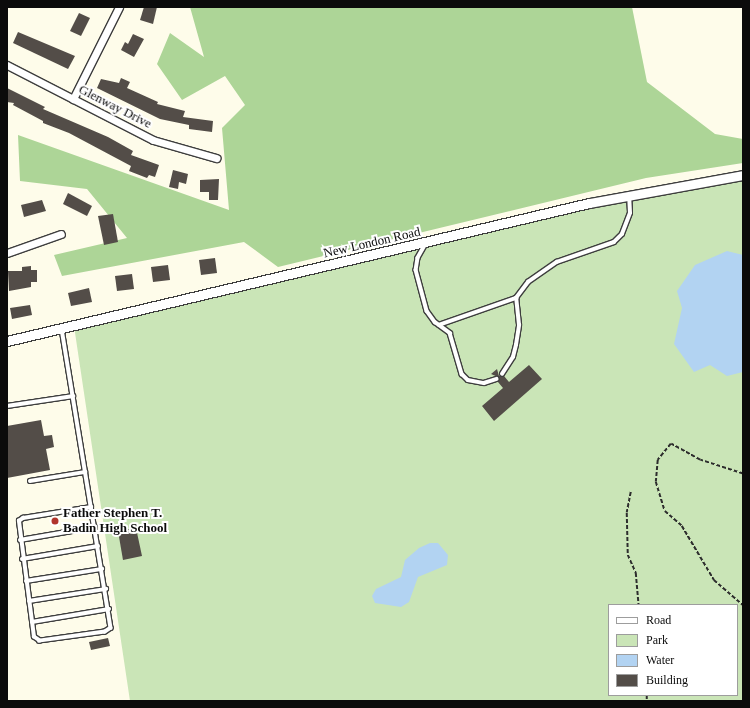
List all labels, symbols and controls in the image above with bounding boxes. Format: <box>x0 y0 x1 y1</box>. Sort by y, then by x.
street label: Glenway Drive <box>76 82 154 132</box>
street label: New London Road <box>322 224 422 262</box>
place label: Father Stephen T. Badin High School <box>63 506 167 537</box>
marker: Father Stephen T. Badin High School <box>50 516 60 526</box>
legend <box>608 604 738 696</box>
text: Road <box>646 613 671 627</box>
text: Park <box>646 633 668 647</box>
text: Water <box>646 653 674 667</box>
text: Building <box>646 673 688 687</box>

